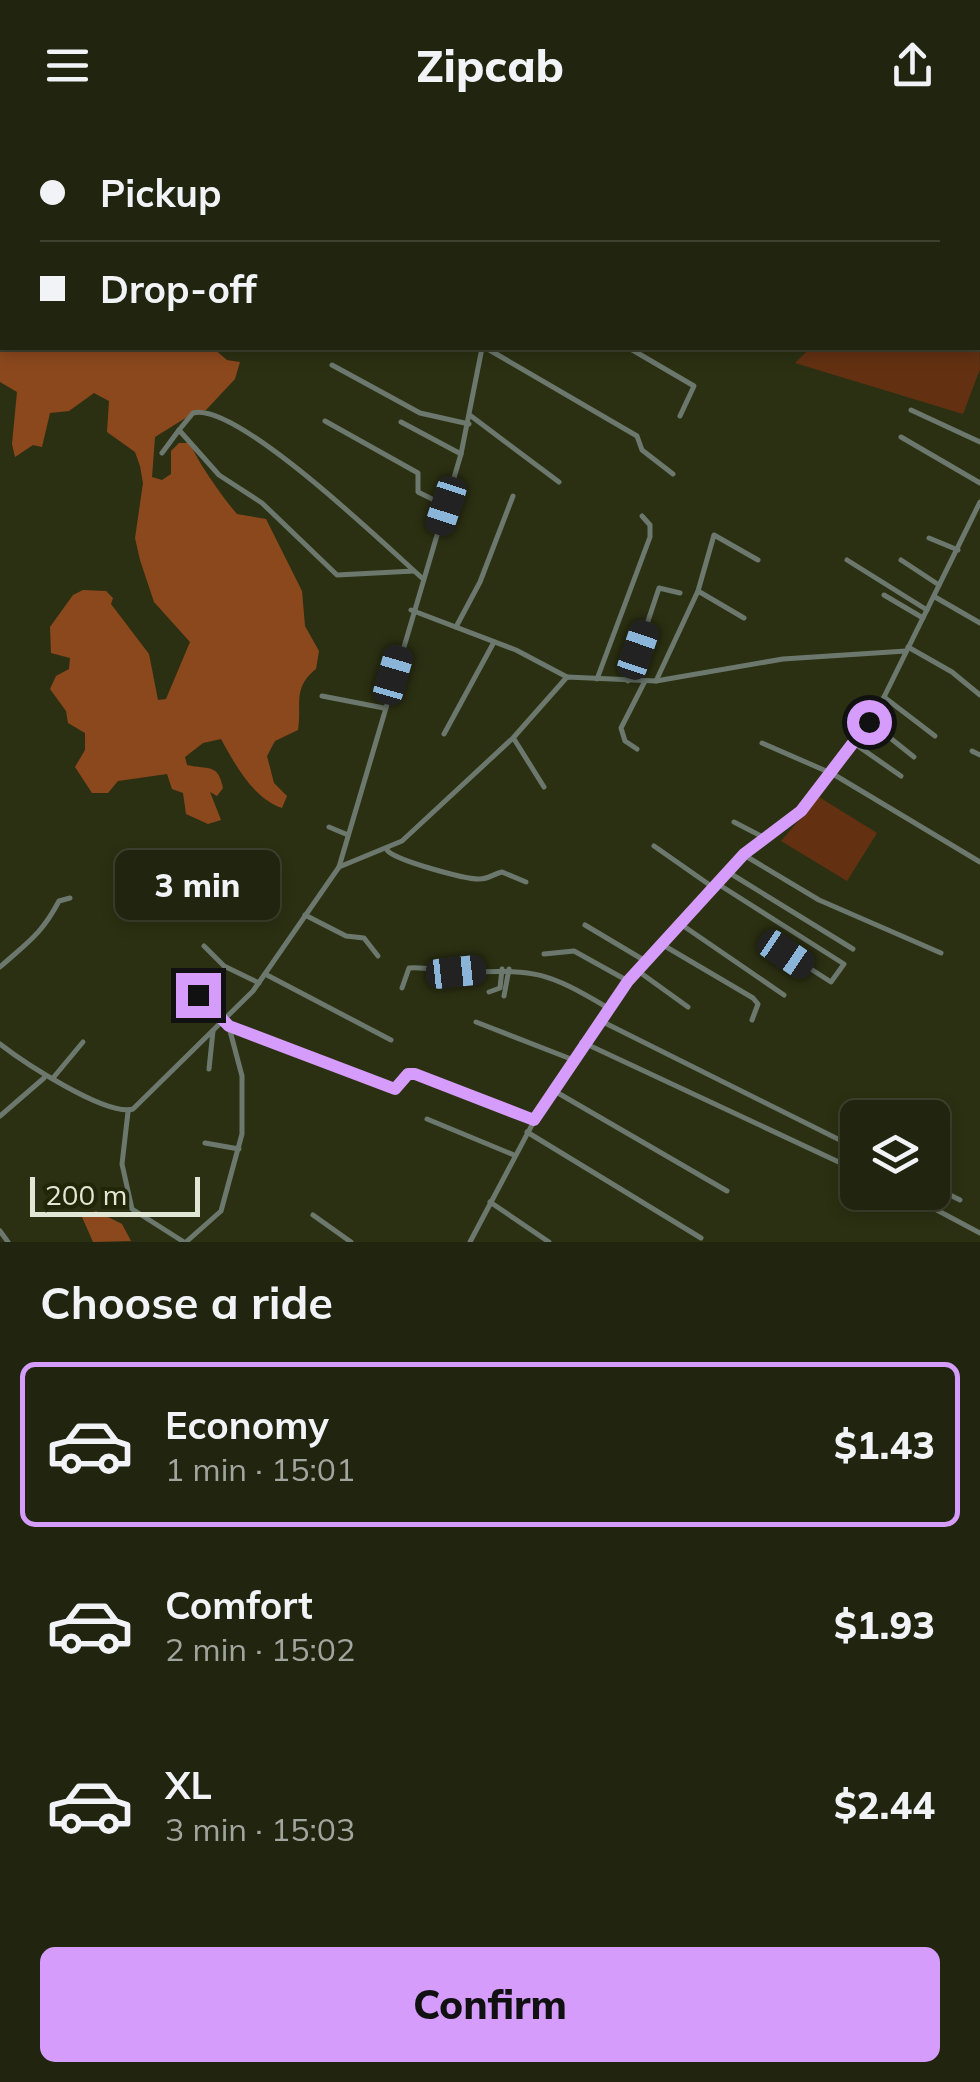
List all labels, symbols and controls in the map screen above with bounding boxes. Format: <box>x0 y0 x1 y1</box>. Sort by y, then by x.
text: Zipcab <box>416 37 564 93</box>
icon: menu <box>40 38 95 93</box>
icon: share <box>885 38 940 93</box>
text: Pickup <box>100 169 222 217</box>
text: Drop-off <box>100 265 257 313</box>
car <box>422 473 470 539</box>
car <box>614 617 662 683</box>
car <box>370 642 416 708</box>
route start <box>847 700 892 745</box>
callout: 3 min <box>116 850 280 920</box>
text: 3 min <box>155 865 240 905</box>
car <box>753 925 819 983</box>
car <box>425 954 487 990</box>
route end <box>176 973 221 1018</box>
map controls <box>840 1100 950 1210</box>
button: layers <box>840 1100 950 1210</box>
scale bar <box>30 1172 200 1216</box>
text: 200 m <box>45 1177 127 1212</box>
text: Choose a ride <box>40 1274 333 1330</box>
icon: car <box>45 1400 135 1490</box>
text: Economy <box>165 1401 329 1449</box>
text: $1.43 <box>834 1421 935 1469</box>
text: 1 min · 15:01 <box>165 1449 355 1489</box>
icon: car <box>45 1580 135 1670</box>
text: Comfort <box>165 1581 313 1629</box>
text: $1.93 <box>834 1601 935 1649</box>
text: 2 min · 15:02 <box>165 1629 355 1669</box>
icon: car <box>45 1760 135 1850</box>
text: XL <box>165 1761 212 1809</box>
text: $2.44 <box>834 1781 935 1829</box>
text: 3 min · 15:03 <box>165 1809 355 1849</box>
button: Confirm <box>40 1947 940 2062</box>

